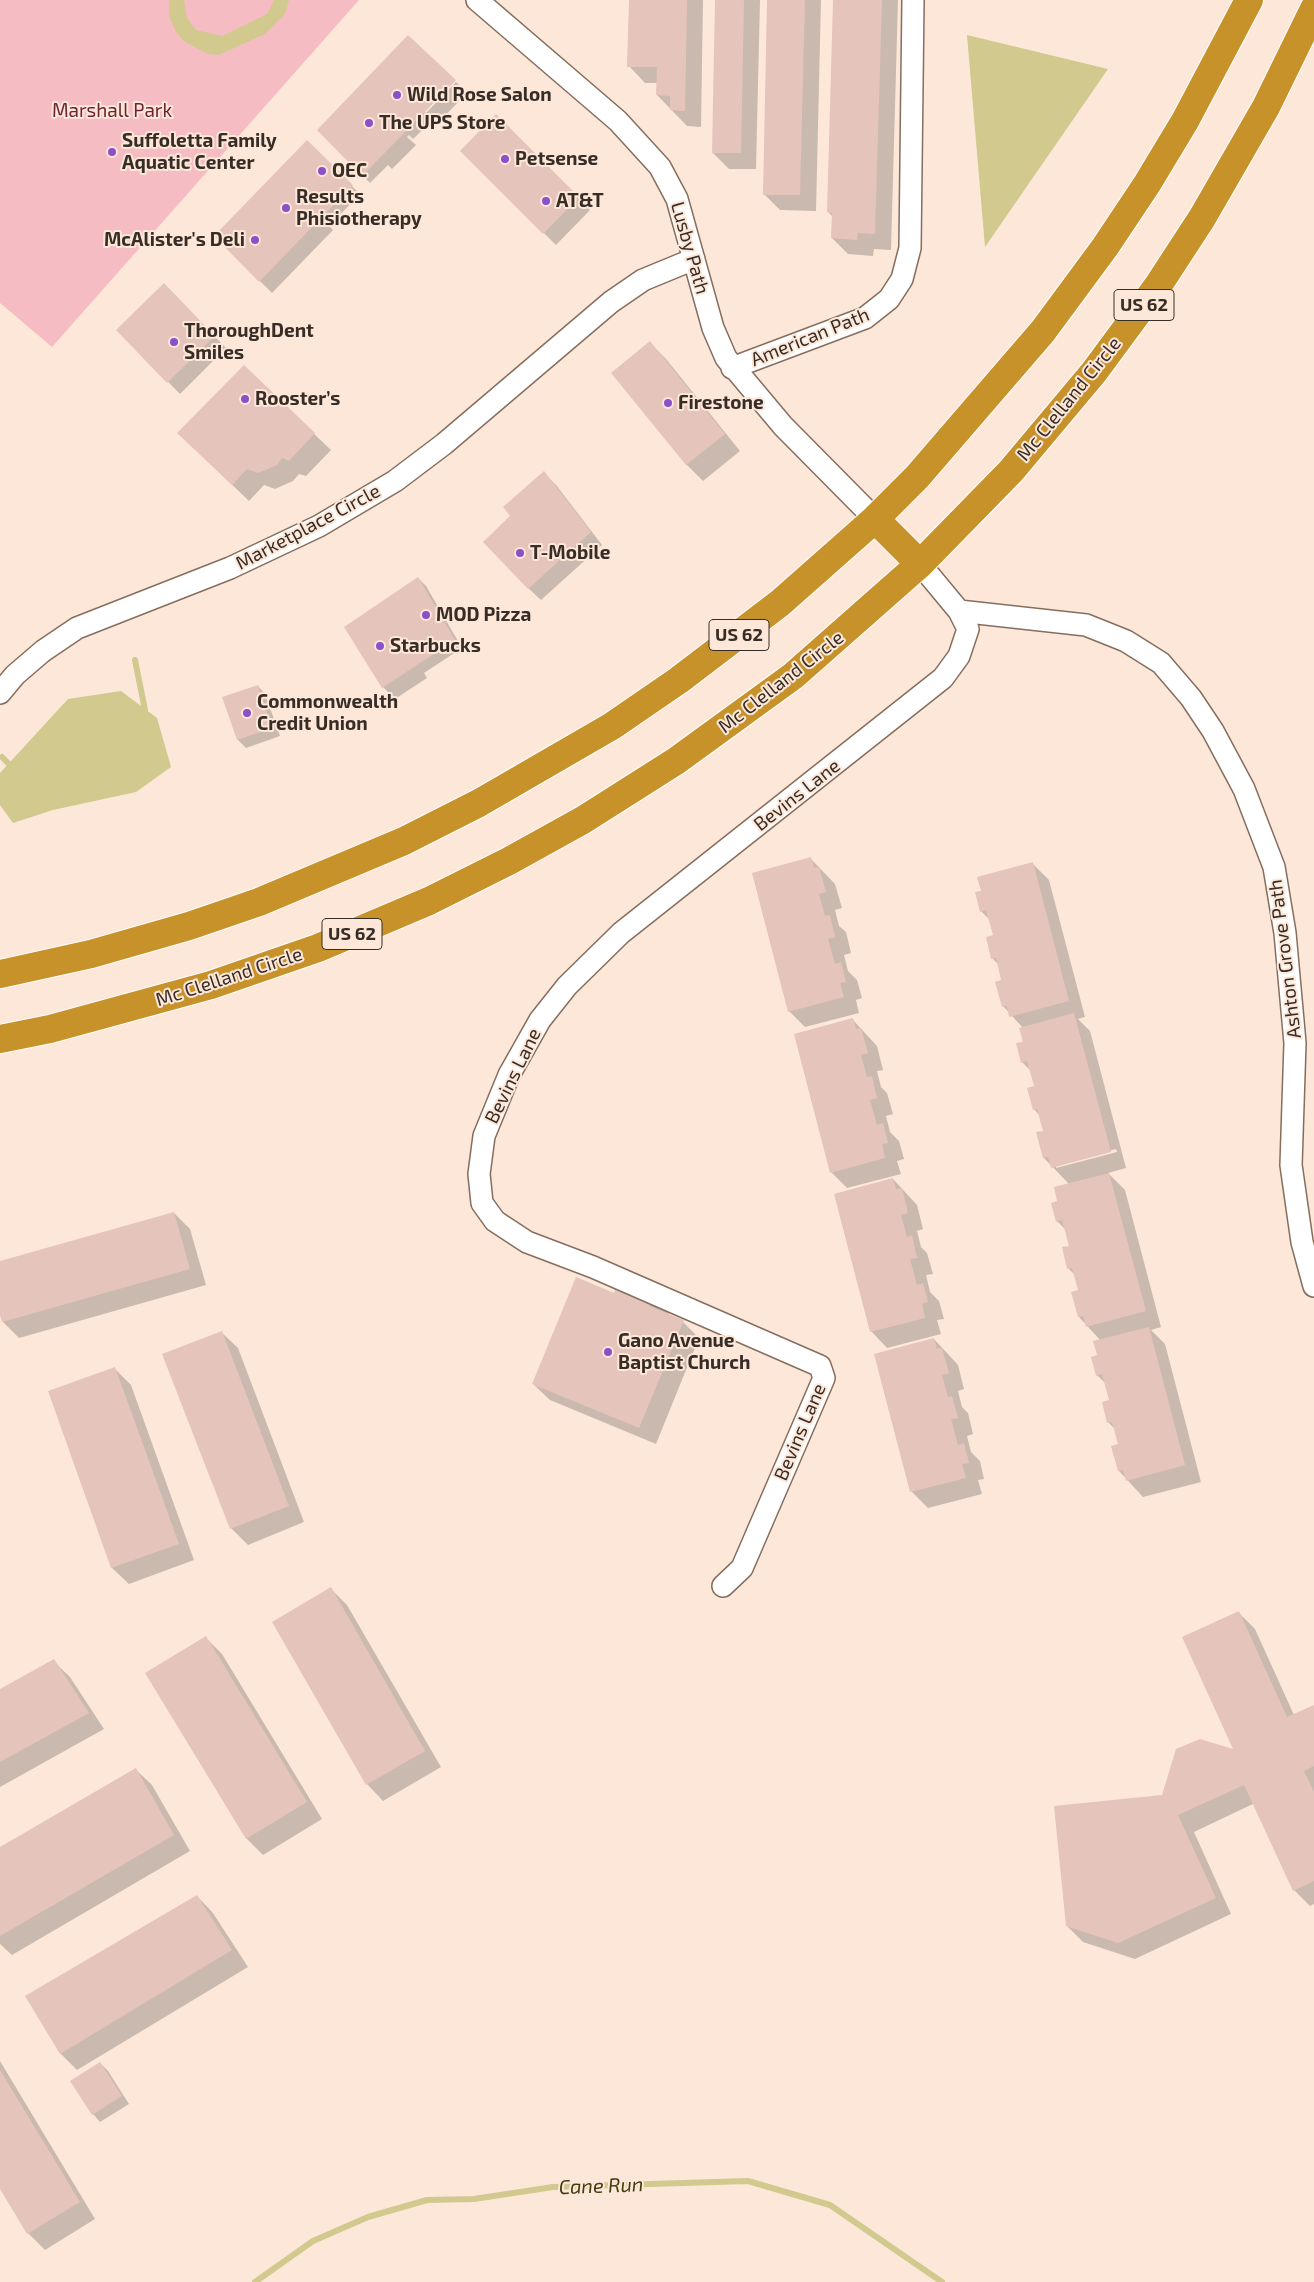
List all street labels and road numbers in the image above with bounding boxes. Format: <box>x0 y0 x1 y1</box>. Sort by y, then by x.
street label: Lusby Path <box>666 199 714 297</box>
road number: US 62 <box>1114 290 1174 320</box>
street label: American Path <box>747 303 873 371</box>
street label: Mc Clelland Circle <box>1012 332 1126 466</box>
street label: Marketplace Circle <box>232 479 384 575</box>
road number: US 62 <box>709 620 769 650</box>
street label: Mc Clelland Circle <box>714 626 848 738</box>
street label: Bevins Lane <box>749 754 845 836</box>
street label: Ashton Grove Path <box>1264 878 1306 1040</box>
road number: US 62 <box>322 919 382 950</box>
street label: Mc Clelland Circle <box>153 943 305 1011</box>
street label: Bevins Lane <box>480 1025 546 1127</box>
street label: Bevins Lane <box>769 1380 831 1484</box>

